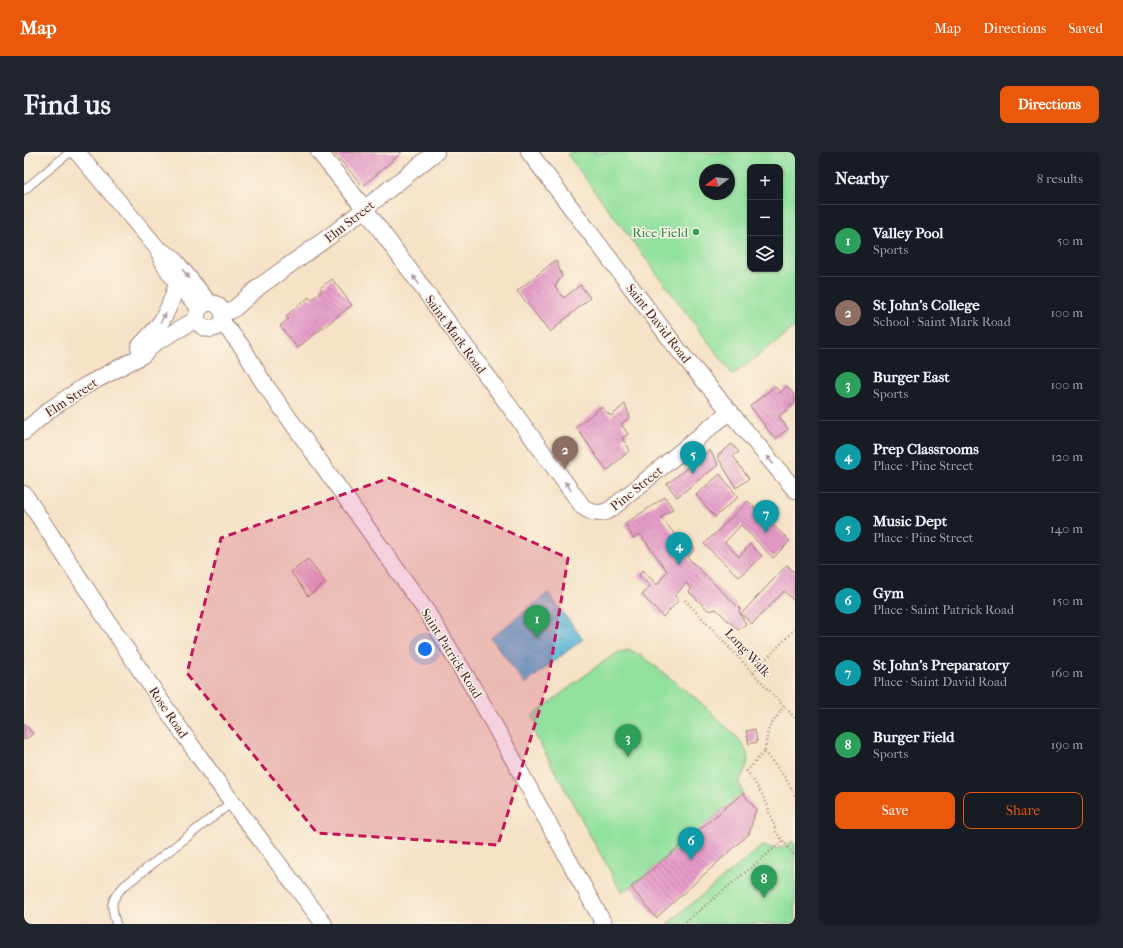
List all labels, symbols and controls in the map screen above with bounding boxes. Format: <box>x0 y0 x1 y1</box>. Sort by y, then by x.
text: Map <box>20 17 56 39</box>
text: Map <box>934 20 961 37</box>
text: Directions <box>983 20 1046 37</box>
text: Saved <box>1068 20 1103 37</box>
button: Directions <box>1000 86 1099 123</box>
text: Find us <box>24 88 111 121</box>
north arrow <box>699 164 735 200</box>
map controls <box>747 164 783 272</box>
button: + <box>747 164 783 200</box>
text: Nearby <box>835 168 889 188</box>
text: 8 results <box>1037 171 1083 186</box>
street label: Elm Street <box>321 197 378 246</box>
button: − <box>747 200 783 236</box>
text: Valley Pool <box>873 224 943 242</box>
place label: Rice Field <box>632 225 689 240</box>
marker: Rice Field <box>691 227 701 237</box>
text: 1 <box>846 233 850 248</box>
text: 50 m <box>1057 233 1083 248</box>
button: layers <box>747 236 783 272</box>
text: Sports <box>873 242 908 257</box>
one-way arrow <box>181 269 190 279</box>
one-way arrow <box>412 274 421 285</box>
street label: Saint David Road <box>623 281 695 367</box>
street label: Saint Mark Road <box>422 292 490 377</box>
text: St John's College <box>873 296 980 314</box>
text: 2 <box>845 305 851 320</box>
text: 100 m <box>1050 305 1083 320</box>
one-way arrow <box>159 312 166 324</box>
text: School · Saint Mark Road <box>873 314 1011 329</box>
text: Burger East <box>873 368 950 386</box>
street label: Elm Street <box>42 375 101 420</box>
text: 3 <box>845 377 851 392</box>
text: 100 m <box>1050 377 1083 392</box>
text: Sports <box>873 386 908 401</box>
pin: 2 <box>552 436 578 469</box>
text: Prep Classrooms <box>873 440 979 458</box>
pin: 5 <box>680 441 706 474</box>
text: 4 <box>844 449 852 464</box>
text: 120 m <box>1051 449 1083 464</box>
one-way arrow <box>766 454 774 465</box>
text: Place · Pine Street <box>873 458 974 473</box>
street label: Pine Street <box>607 463 666 514</box>
one-way arrow <box>564 481 572 491</box>
pin: 7 <box>753 500 779 533</box>
text: Music Dept <box>873 512 947 530</box>
text: 5 <box>845 521 851 536</box>
text: 140 m <box>1050 521 1083 536</box>
text: Place · Pine Street <box>873 530 974 545</box>
pin: 4 <box>666 532 692 565</box>
text: Gym <box>873 584 904 602</box>
text: 6 <box>844 593 852 608</box>
text: 150 m <box>1052 593 1083 608</box>
text: Place · Saint Patrick Road <box>873 602 1014 617</box>
pin: 1 <box>524 605 550 638</box>
street label: Saint Patrick Road <box>418 606 486 702</box>
street label: Long Walk <box>722 625 774 680</box>
your location <box>415 639 435 659</box>
text: St John's Preparatory <box>873 656 1009 674</box>
text: 7 <box>845 665 851 680</box>
text: 160 m <box>1051 665 1083 680</box>
text: Place · Saint David Road <box>873 674 1007 689</box>
street label: Rose Road <box>146 684 192 742</box>
pin: 3 <box>615 724 641 757</box>
text: Burger Field <box>873 728 955 746</box>
text: 8 <box>845 737 851 752</box>
text: 190 m <box>1051 737 1083 752</box>
text: Sports <box>873 746 908 761</box>
button: Save <box>835 792 955 829</box>
button: Share <box>963 792 1083 829</box>
pin: 6 <box>678 827 704 860</box>
pin: 8 <box>751 865 777 898</box>

